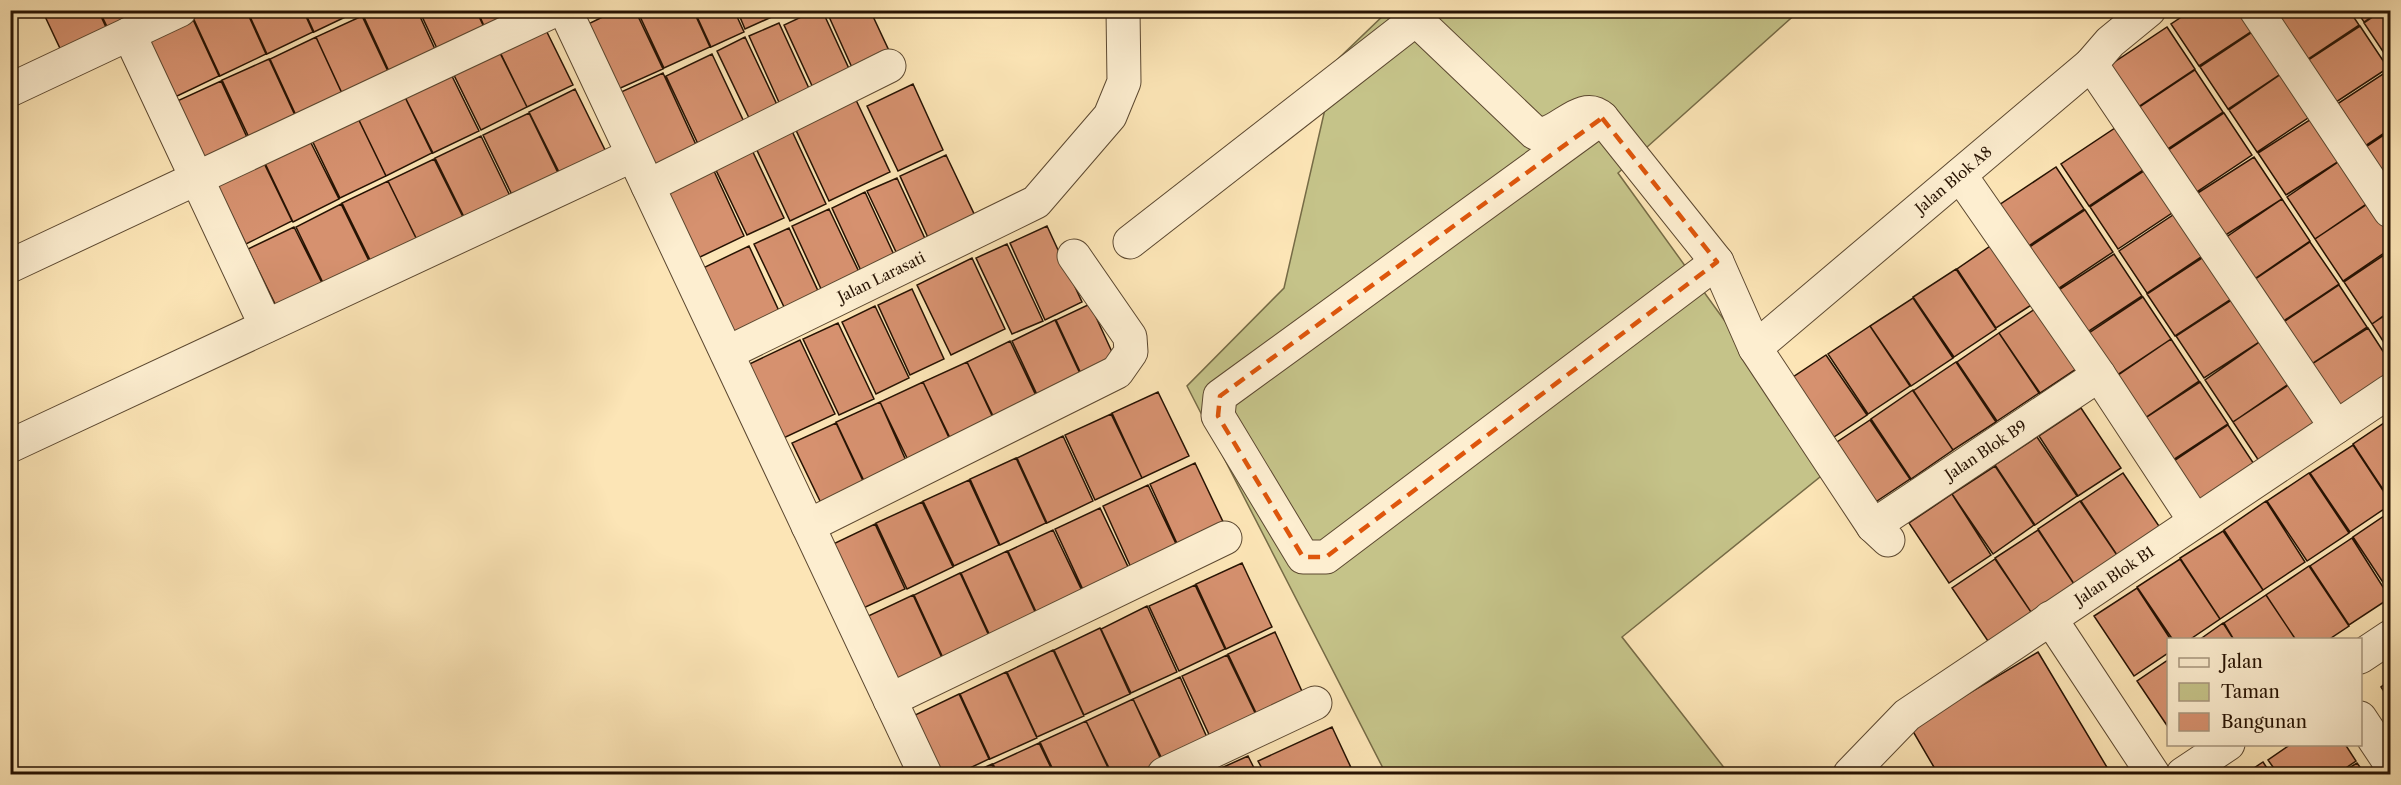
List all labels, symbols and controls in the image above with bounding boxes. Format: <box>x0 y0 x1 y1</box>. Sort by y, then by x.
street label: Jalan Blok A8 <box>1909 142 1996 219</box>
street label: Jalan Larasati <box>833 247 929 307</box>
street label: Jalan Blok B9 <box>1940 416 2030 485</box>
street label: Jalan Blok B1 <box>2069 541 2158 610</box>
legend <box>2167 638 2362 746</box>
text: Jalan <box>2218 651 2263 673</box>
text: Taman <box>2221 681 2280 703</box>
text: Bangunan <box>2221 711 2307 733</box>

